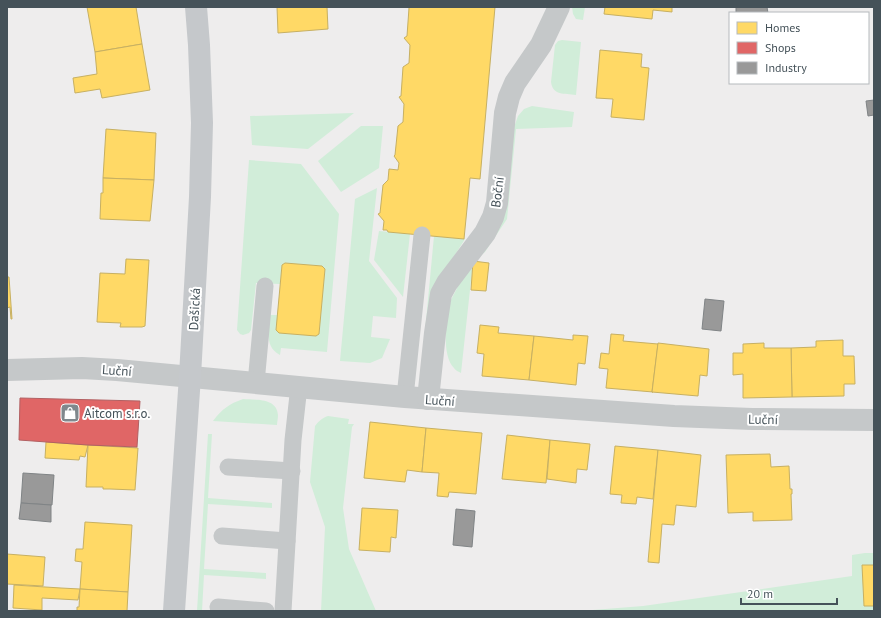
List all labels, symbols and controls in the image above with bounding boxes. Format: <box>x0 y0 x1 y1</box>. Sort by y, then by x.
legend <box>729 12 869 84</box>
text: Homes <box>765 20 800 35</box>
text: Shops <box>765 40 796 55</box>
text: Industry <box>765 60 807 75</box>
street label: Boční <box>487 175 508 208</box>
street label: Dašická <box>185 287 204 331</box>
street label: Luční <box>101 361 133 380</box>
street label: Luční <box>424 391 456 410</box>
shop icon: Aitcom s.r.o. <box>59 402 81 424</box>
place label: Aitcom s.r.o. <box>84 405 150 422</box>
street label: Luční <box>748 411 779 428</box>
scale bar <box>741 580 837 606</box>
text: 20 m <box>747 586 773 601</box>

